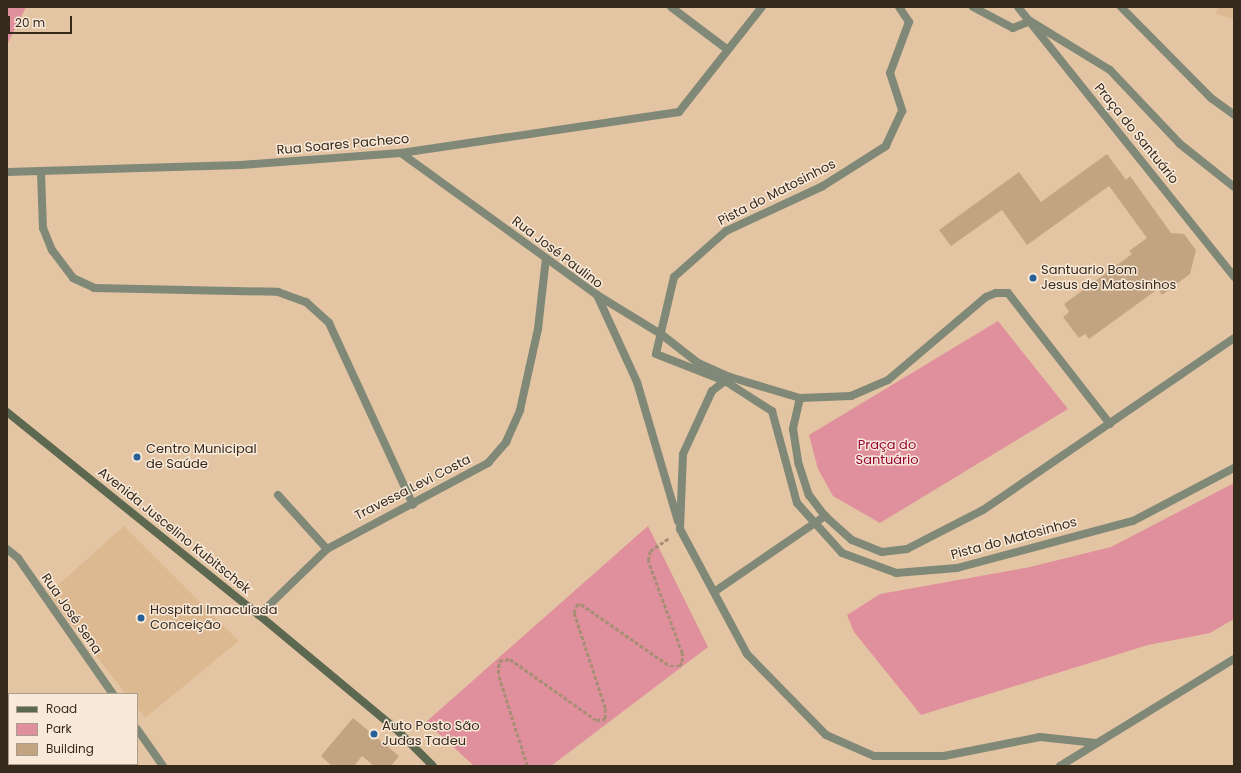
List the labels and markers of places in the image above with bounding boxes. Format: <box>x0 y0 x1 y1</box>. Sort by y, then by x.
place label: Santuario Bom Jesus de Matosinhos <box>1041 263 1176 294</box>
marker: Santuario Bom Jesus de Matosinhos <box>1028 273 1038 283</box>
place label: Centro Municipal de Saúde <box>146 442 257 473</box>
marker: Centro Municipal de Saúde <box>131 451 143 463</box>
place label: Hospital Imaculada Conceição <box>150 603 277 634</box>
marker: Hospital Imaculada Conceição <box>135 612 147 624</box>
place label: Auto Posto São Judas Tadeu <box>382 719 479 750</box>
marker: Auto Posto São Judas Tadeu <box>369 729 379 739</box>

